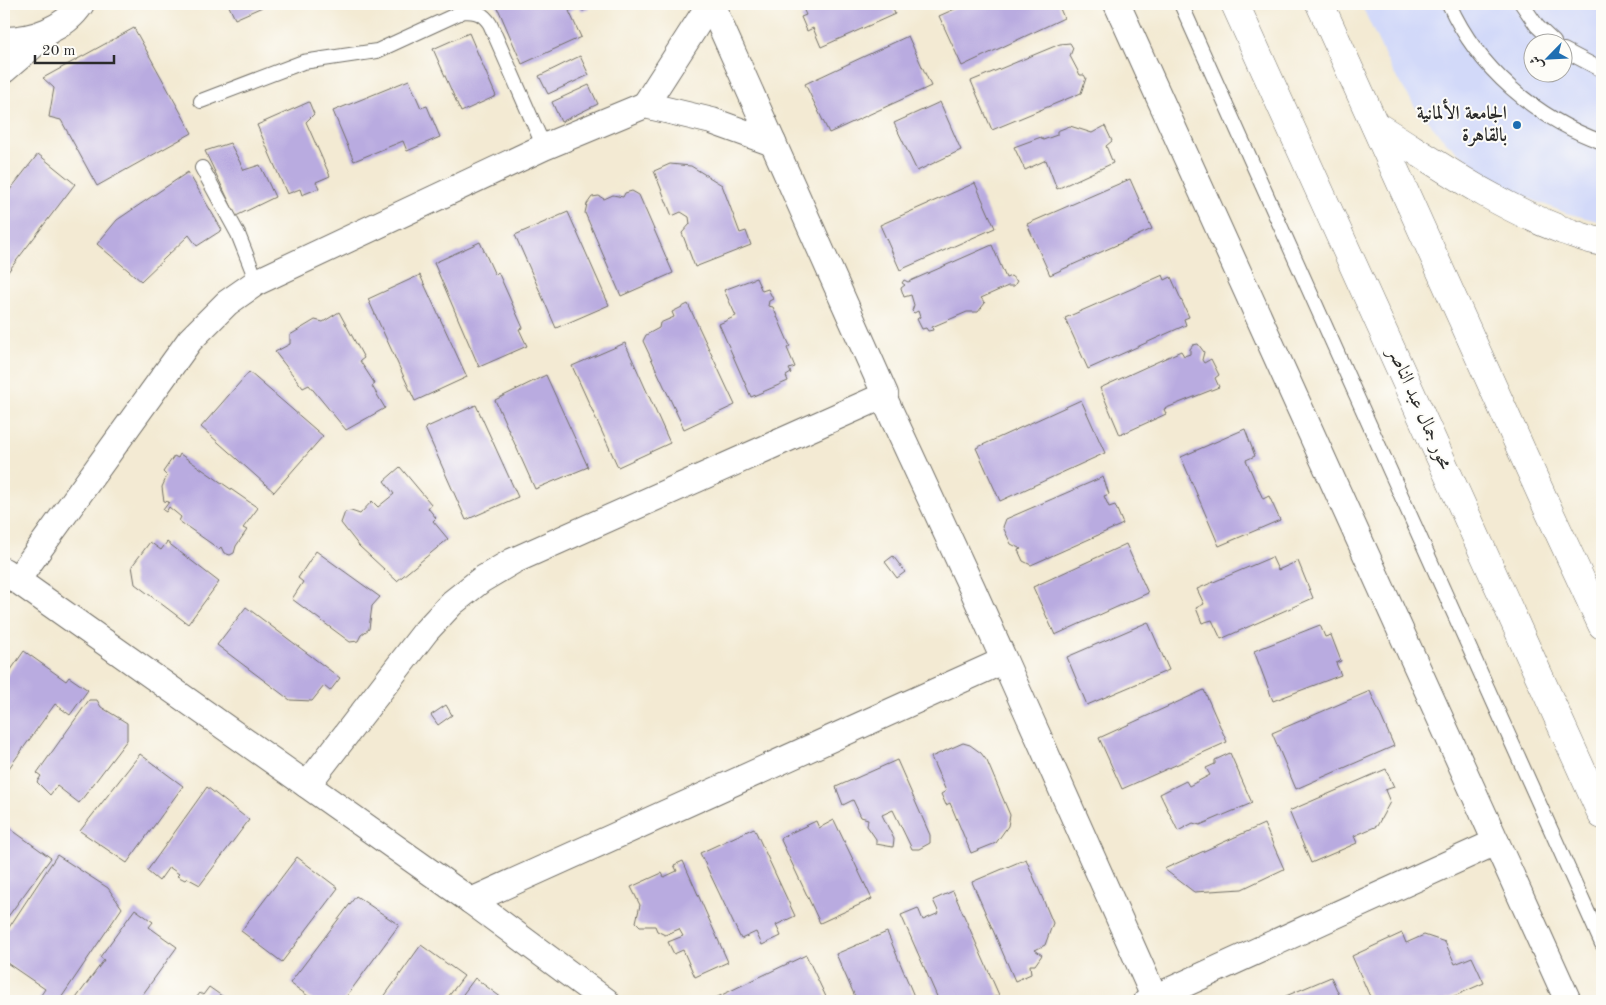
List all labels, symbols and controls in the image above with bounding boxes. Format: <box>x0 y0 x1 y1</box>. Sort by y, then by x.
scale bar <box>35 32 114 64</box>
north arrow <box>1524 32 1574 82</box>
text: 20 m <box>42 44 76 59</box>
text: ش <box>1528 54 1546 72</box>
place label: الجامعة الألمانية بالقاهرة <box>1417 98 1507 147</box>
marker: الجامعة الألمانية بالقاهرة <box>1511 119 1523 131</box>
street label: محور جمال عبد الناصر <box>1382 343 1455 474</box>

